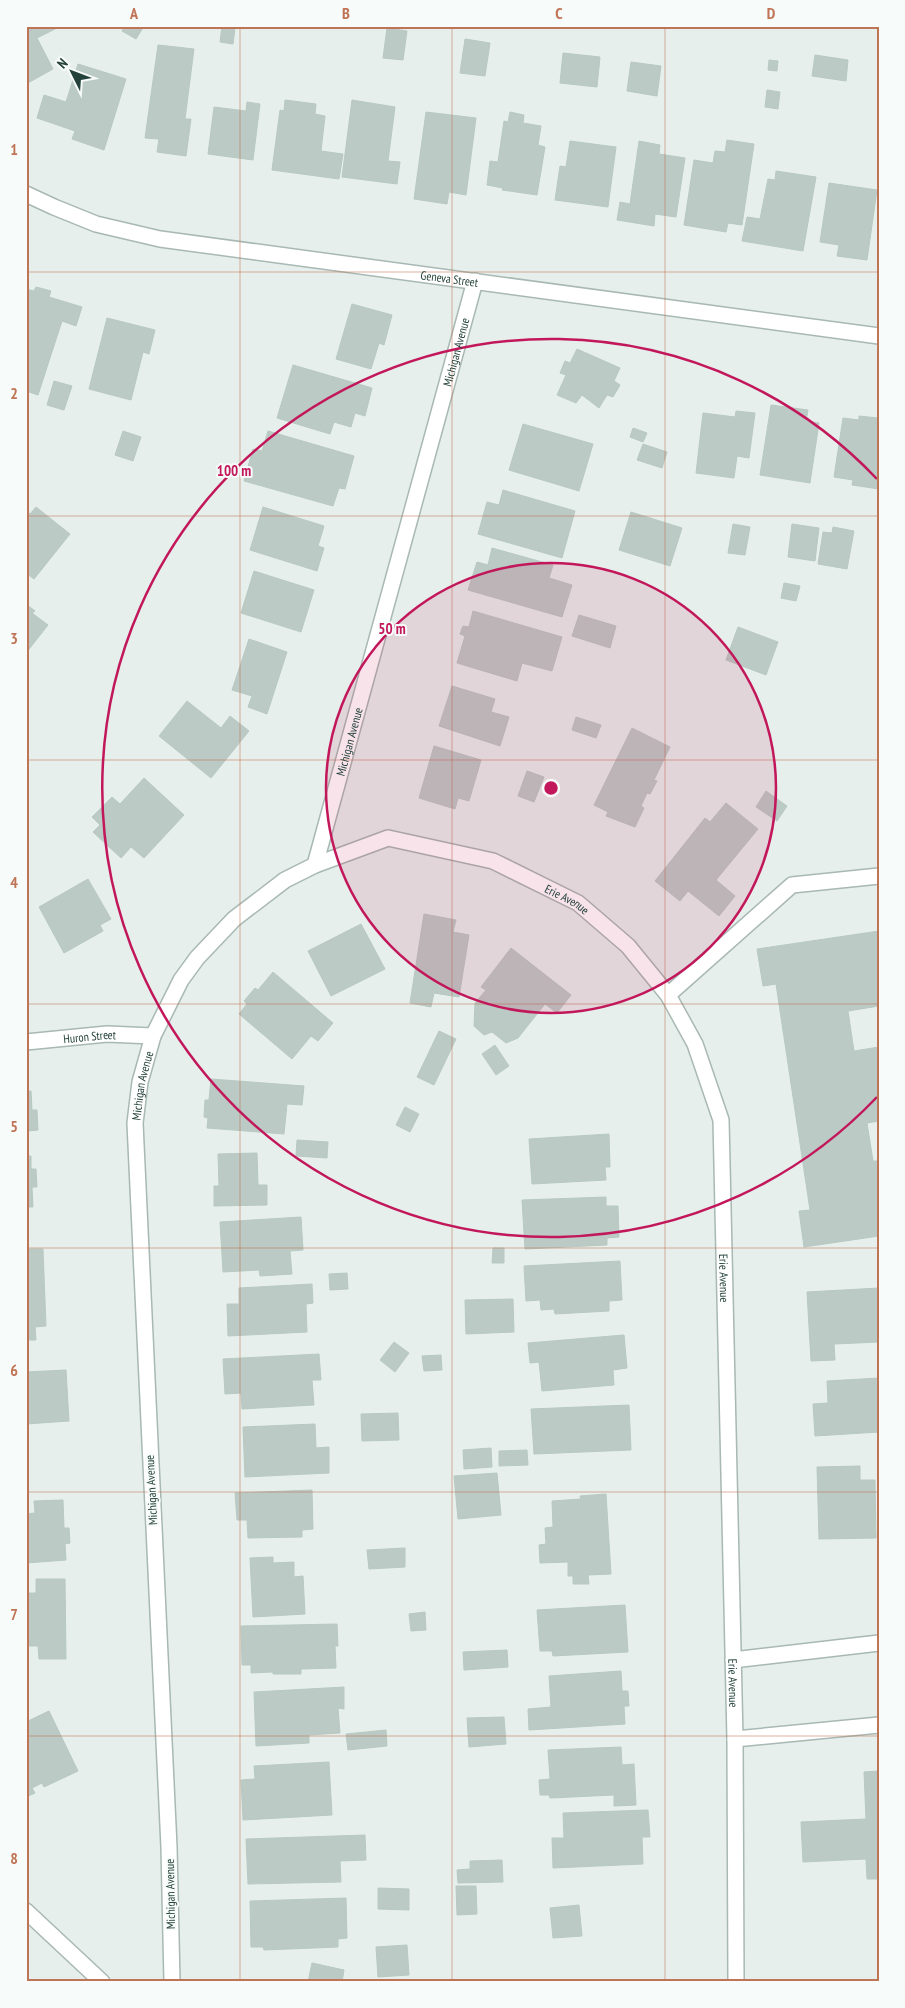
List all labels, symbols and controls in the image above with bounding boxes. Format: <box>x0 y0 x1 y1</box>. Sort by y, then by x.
text: A <box>129 3 139 23</box>
text: B <box>342 3 350 23</box>
text: C <box>555 3 563 23</box>
text: D <box>767 3 776 23</box>
north arrow <box>48 48 98 98</box>
text: N <box>53 54 72 72</box>
text: 1 <box>10 139 18 159</box>
street label: Geneva Street <box>420 267 480 289</box>
street label: Michigan Avenue <box>439 316 472 388</box>
text: 2 <box>10 383 18 403</box>
text: 100 m <box>217 461 251 480</box>
text: 50 m <box>378 619 406 638</box>
text: 3 <box>10 628 18 648</box>
street label: Michigan Avenue <box>332 706 365 777</box>
centre of rings <box>542 779 560 797</box>
text: 4 <box>10 872 18 892</box>
street label: Erie Avenue <box>543 880 593 917</box>
street label: Huron Street <box>63 1026 117 1046</box>
street label: Michigan Avenue <box>128 1049 156 1121</box>
text: 5 <box>10 1116 18 1136</box>
street label: Erie Avenue <box>717 1254 733 1303</box>
text: 6 <box>10 1360 18 1380</box>
street label: Michigan Avenue <box>142 1455 160 1525</box>
text: 7 <box>10 1604 18 1624</box>
street label: Erie Avenue <box>726 1659 742 1708</box>
text: 8 <box>10 1848 18 1868</box>
street label: Michigan Avenue <box>162 1859 178 1929</box>

